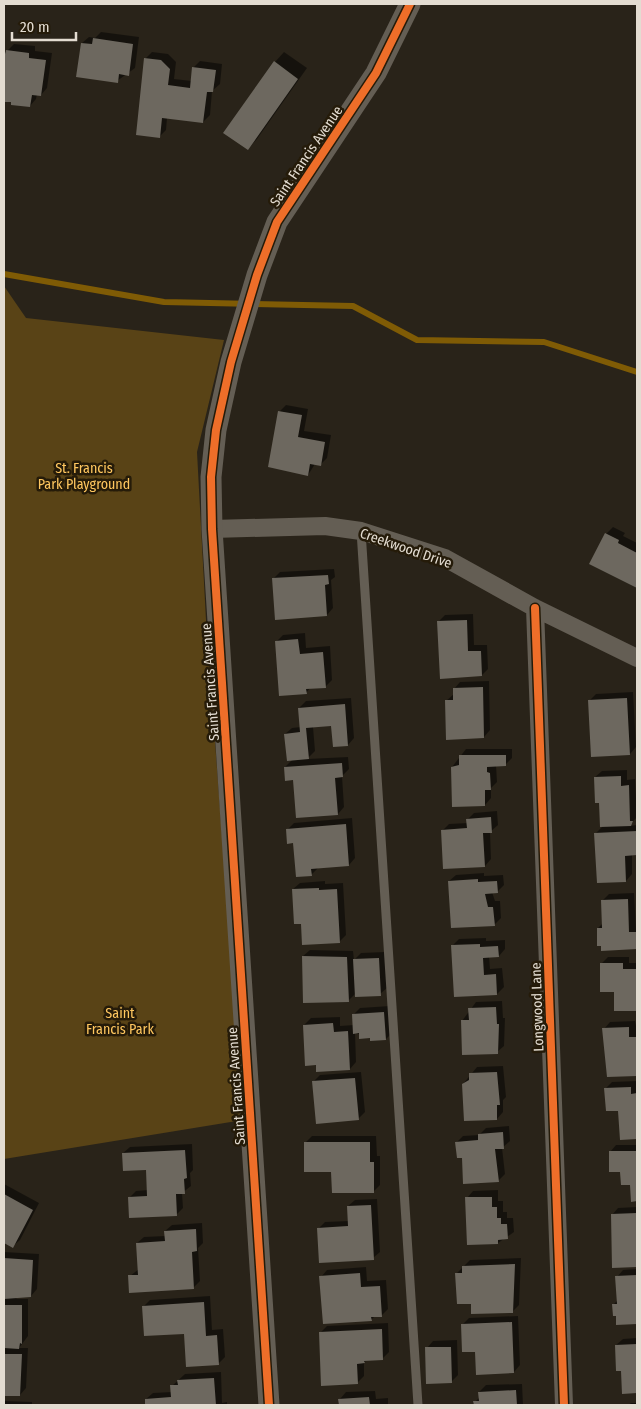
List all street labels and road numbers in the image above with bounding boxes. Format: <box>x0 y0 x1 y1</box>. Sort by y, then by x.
street label: Saint Francis Avenue <box>266 103 346 210</box>
street label: Creekwood Drive <box>358 525 454 572</box>
street label: Saint Francis Avenue <box>198 623 223 741</box>
street label: Longwood Lane <box>527 962 548 1052</box>
street label: Saint Francis Avenue <box>224 1027 249 1145</box>

